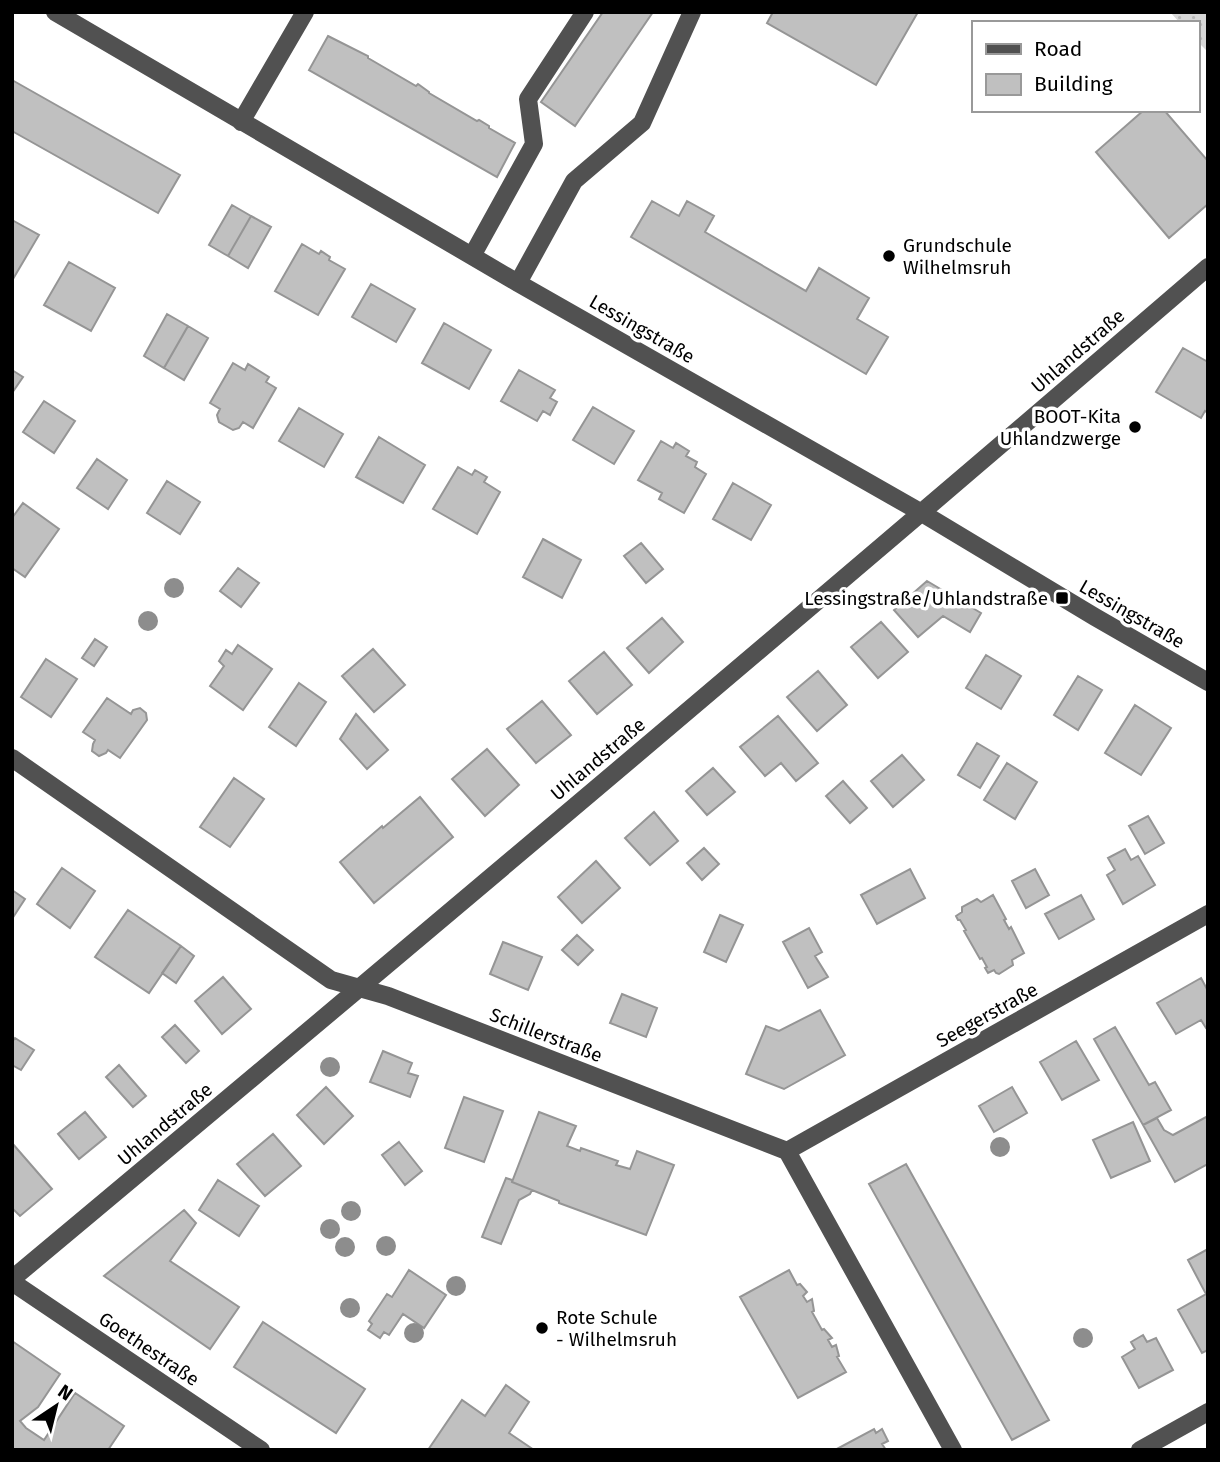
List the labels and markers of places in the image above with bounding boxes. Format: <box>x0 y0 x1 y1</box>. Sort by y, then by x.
place label: Grundschule Wilhelmsruh <box>903 234 1012 279</box>
marker: Grundschule Wilhelmsruh <box>881 248 897 264</box>
place label: BOOT-Kita Uhlandzwerge <box>1000 405 1121 450</box>
marker: BOOT-Kita Uhlandzwerge <box>1127 419 1143 435</box>
place label: Lessingstraße/Uhlandstraße <box>804 587 1048 610</box>
marker: Lessingstraße/Uhlandstraße <box>1054 590 1070 606</box>
place label: Rote Schule - Wilhelmsruh <box>556 1306 677 1351</box>
marker: Rote Schule - Wilhelmsruh <box>534 1320 550 1336</box>

